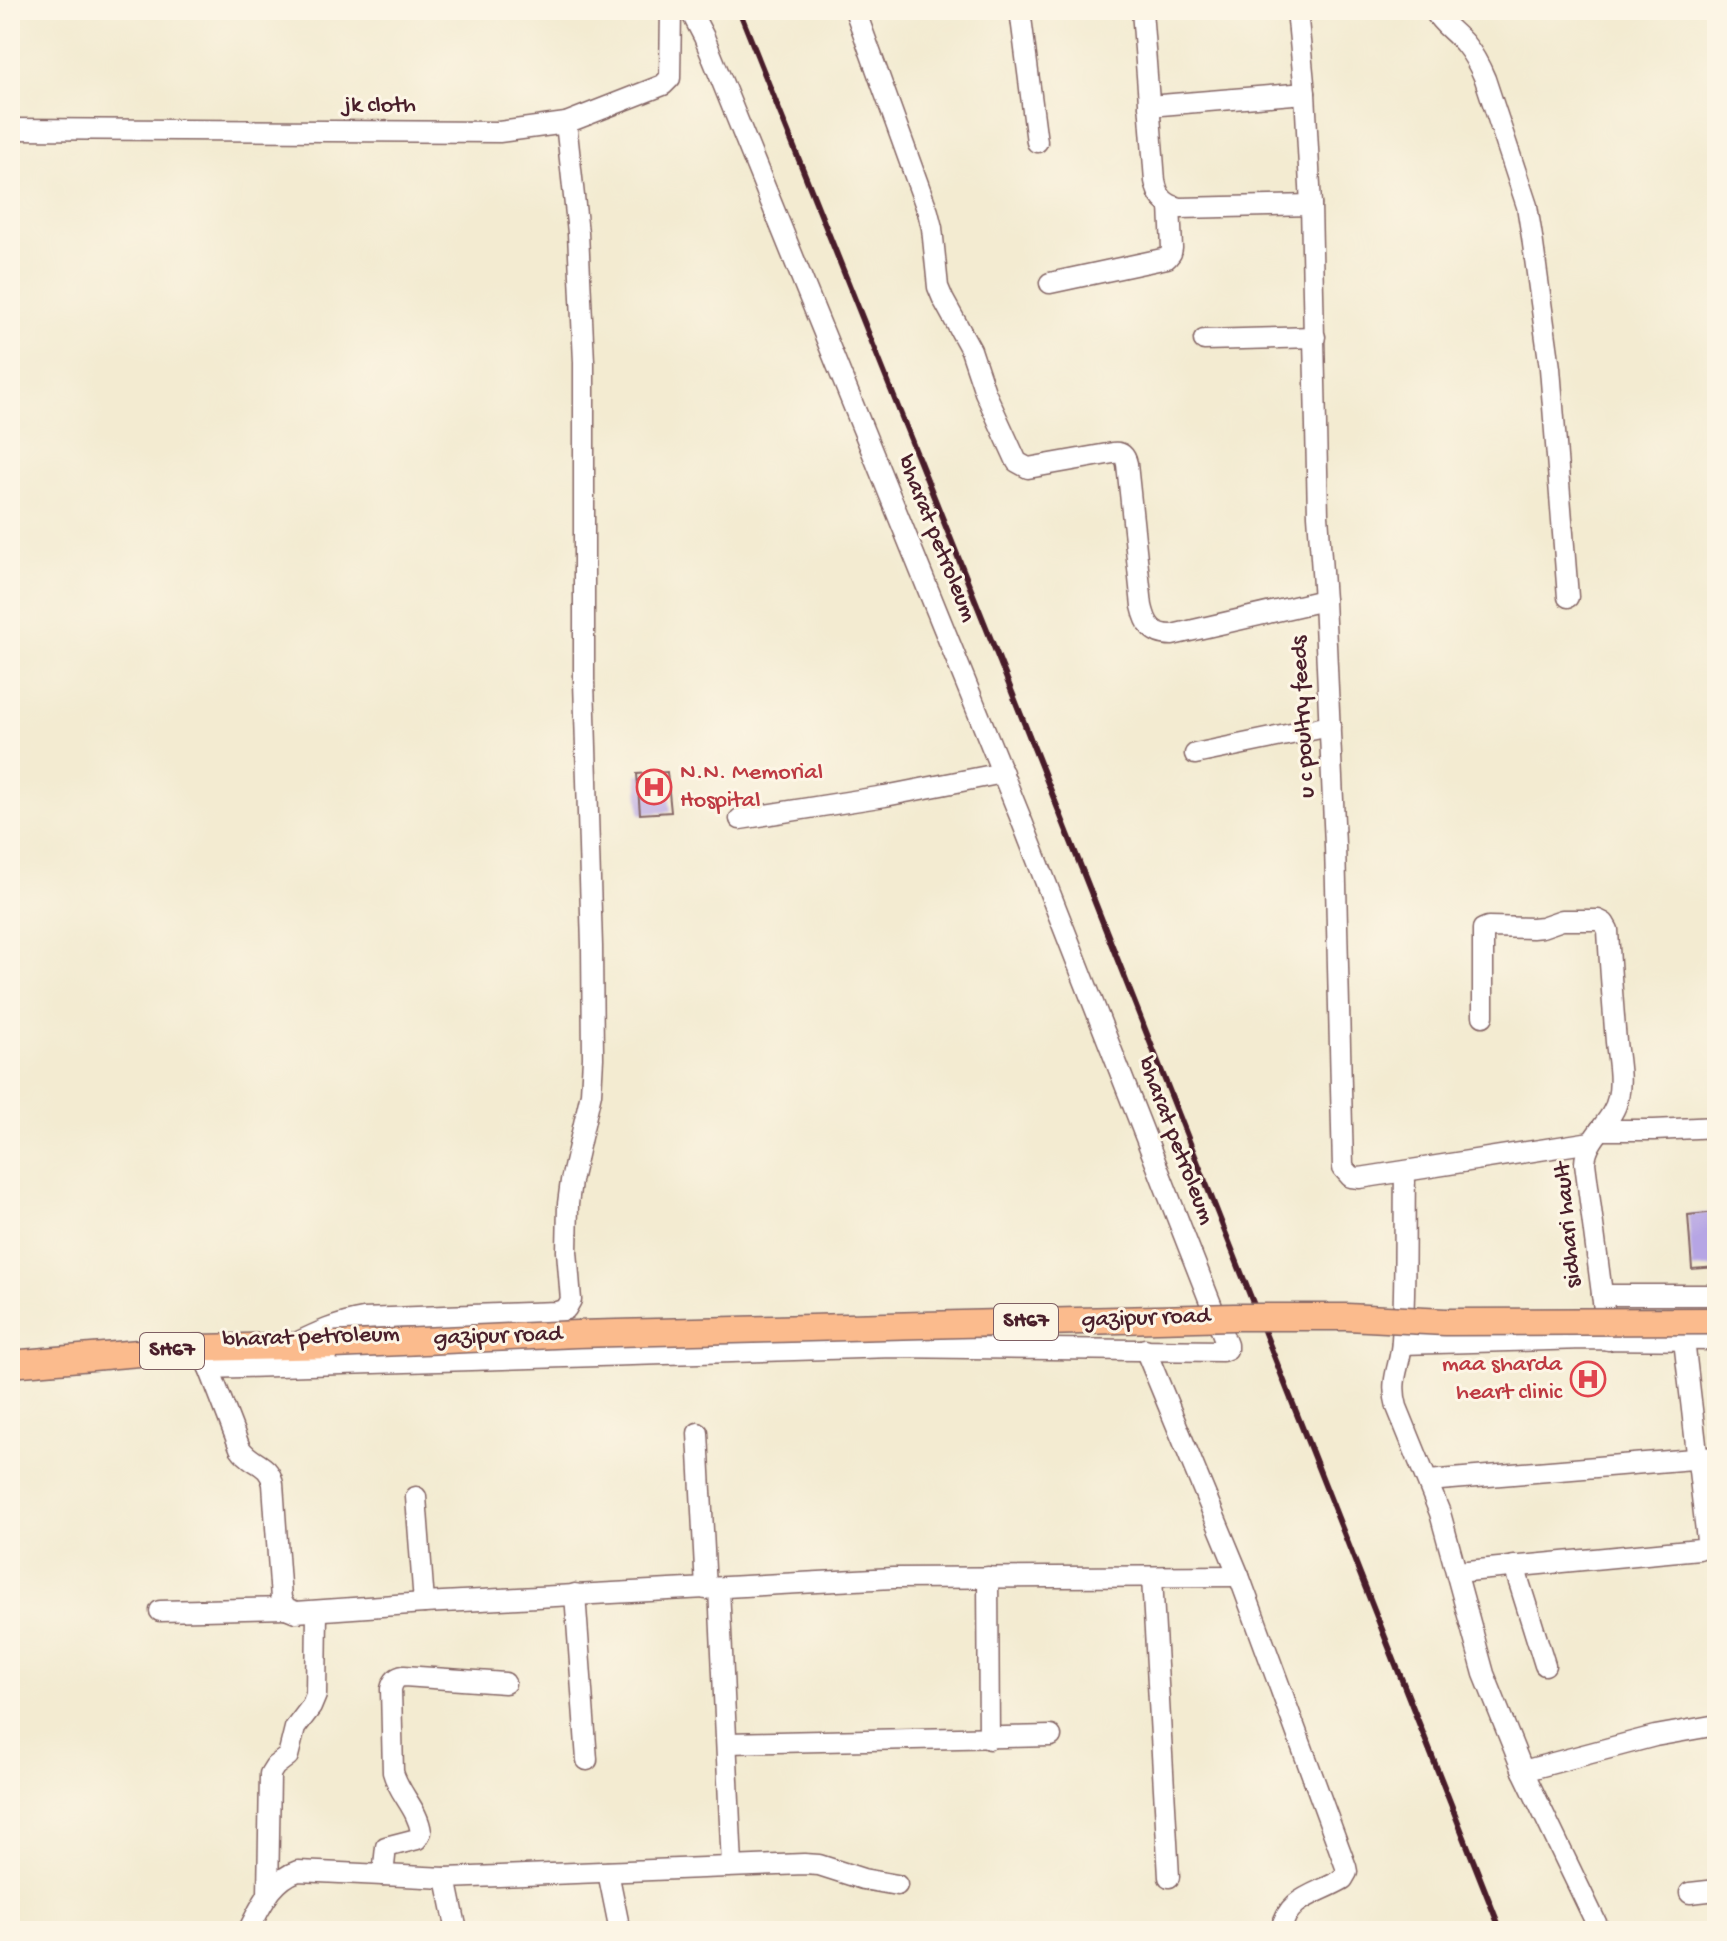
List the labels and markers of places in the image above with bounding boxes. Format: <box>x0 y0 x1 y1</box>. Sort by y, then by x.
place label: N.N. Memorial Hospital <box>680 759 823 816</box>
hospital icon: N.N. Memorial Hospital <box>635 768 673 806</box>
place label: maa sharda heart clinic <box>1442 1351 1563 1408</box>
hospital icon: maa sharda heart clinic <box>1569 1360 1607 1398</box>

